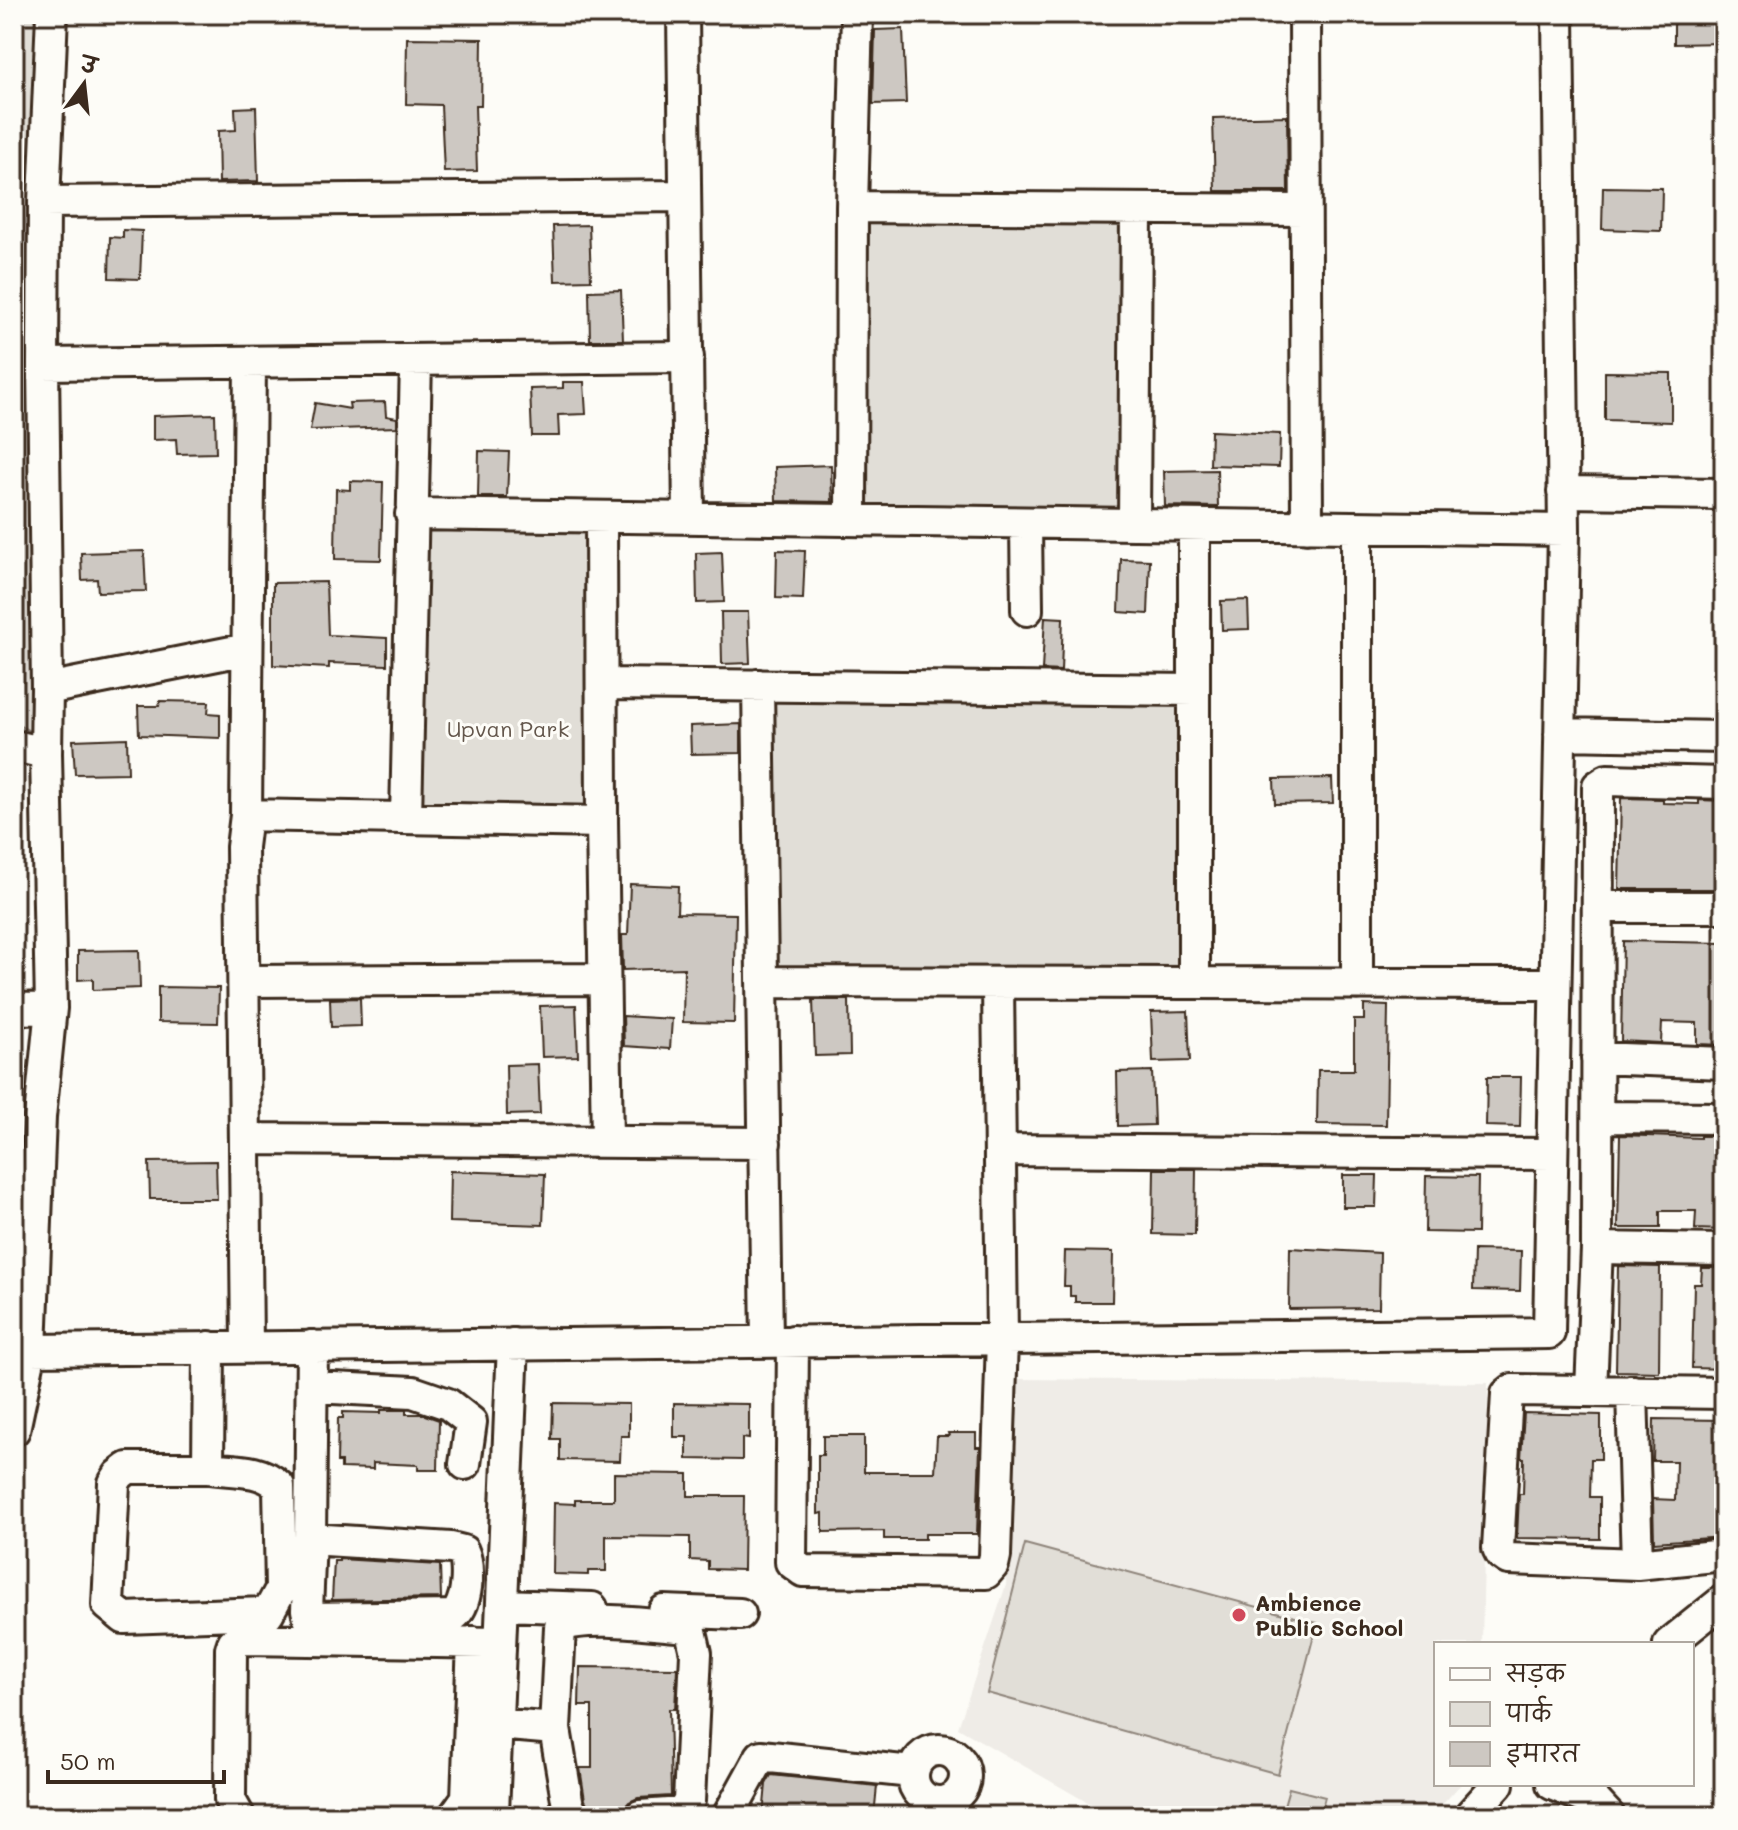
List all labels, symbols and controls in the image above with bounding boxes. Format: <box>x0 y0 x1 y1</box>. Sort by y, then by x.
north arrow <box>44 44 124 124</box>
text: उ <box>77 48 102 81</box>
park label: Upvan Park <box>447 714 569 743</box>
place label: Ambience Public School <box>1255 1588 1403 1642</box>
marker: Ambience Public School <box>1230 1606 1248 1624</box>
legend <box>1434 1642 1694 1786</box>
text: सड़क <box>1504 1657 1567 1688</box>
text: पार्क <box>1504 1695 1553 1728</box>
scale bar <box>48 1734 224 1784</box>
text: इमारत <box>1506 1737 1581 1768</box>
text: 50 m <box>60 1745 116 1776</box>

